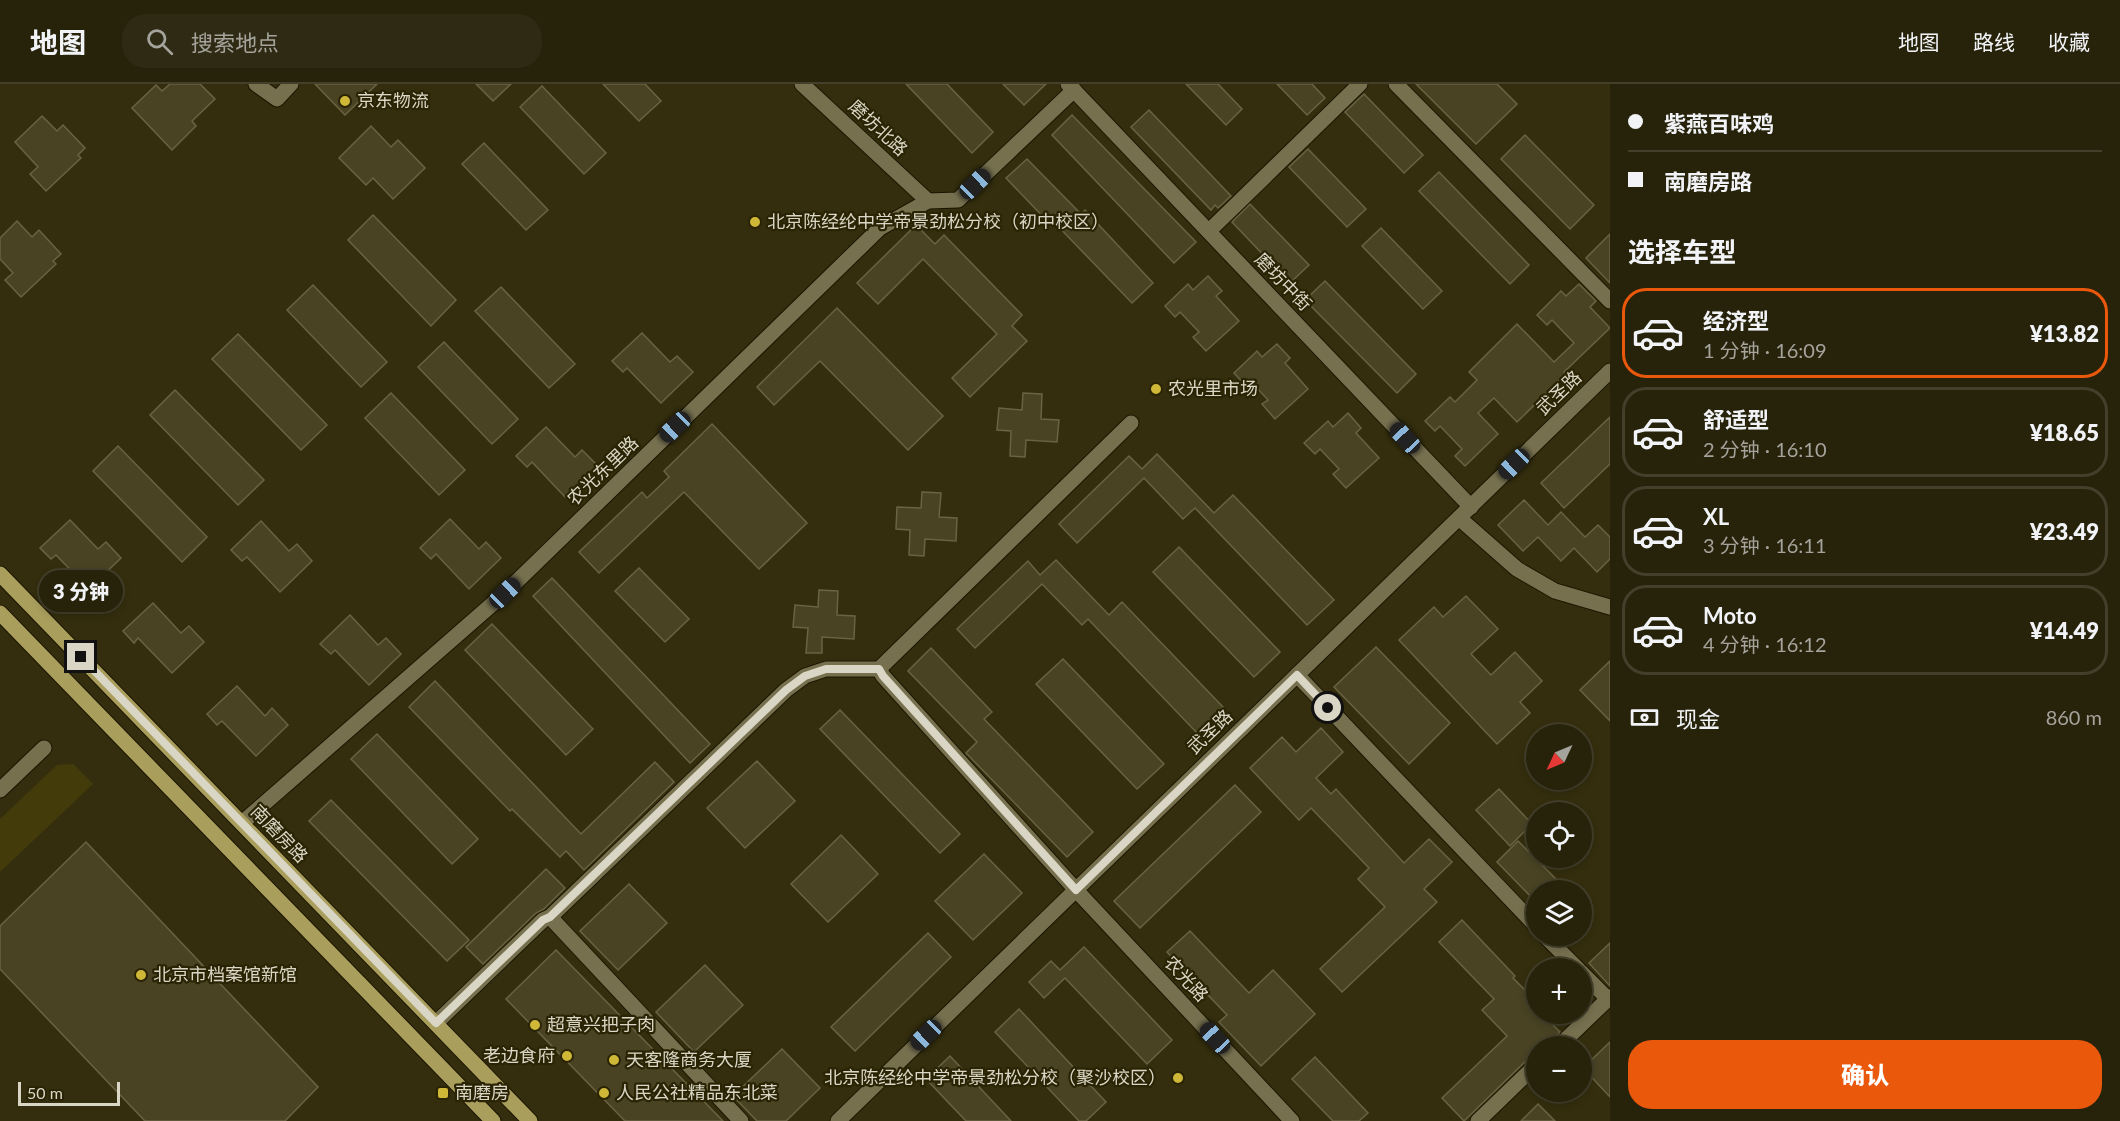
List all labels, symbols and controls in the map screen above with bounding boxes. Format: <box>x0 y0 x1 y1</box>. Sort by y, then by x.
search box <box>122 14 542 68</box>
text: 地图 <box>30 25 86 59</box>
icon: search <box>143 25 176 58</box>
text: 搜索地点 <box>191 29 279 56</box>
text: 地图 <box>1898 29 1940 54</box>
text: 路线 <box>1973 29 2015 54</box>
text: 收藏 <box>2048 29 2090 54</box>
place label: 京东物流 <box>357 89 429 111</box>
marker: 京东物流 <box>338 94 352 108</box>
street label: 磨坊北路 <box>845 95 913 160</box>
text: 紫燕百味鸡 <box>1664 110 1774 137</box>
car <box>956 165 994 203</box>
text: 南磨房路 <box>1664 168 1752 195</box>
place label: 北京陈经纶中学帝景劲松分校（初中校区） <box>767 210 1109 232</box>
marker: 北京陈经纶中学帝景劲松分校（初中校区） <box>748 215 762 229</box>
text: 选择车型 <box>1628 235 1736 268</box>
street label: 磨坊中街 <box>1251 248 1317 315</box>
icon: car <box>1631 306 1685 360</box>
text: 经济型 <box>1703 307 1769 334</box>
text: ¥13.82 <box>2030 320 2099 347</box>
text: 1 分钟 · 16:09 <box>1703 338 1827 362</box>
street label: 武圣路 <box>1531 366 1585 419</box>
place label: 农光里市场 <box>1168 377 1258 399</box>
marker: 农光里市场 <box>1149 382 1163 396</box>
icon: car <box>1631 405 1685 459</box>
text: 舒适型 <box>1703 406 1769 433</box>
car <box>656 408 694 446</box>
car <box>1386 419 1424 457</box>
text: ¥18.65 <box>2030 419 2099 446</box>
street label: 农光东里路 <box>562 431 642 509</box>
text: 2 分钟 · 16:10 <box>1703 437 1827 461</box>
car <box>1495 445 1533 483</box>
text: XL <box>1703 503 1729 530</box>
icon: car <box>1631 504 1685 558</box>
text: ¥23.49 <box>2030 518 2099 545</box>
text: 3 分钟 · 16:11 <box>1703 533 1827 557</box>
callout: 3 分钟 <box>39 570 123 612</box>
car <box>486 574 524 612</box>
text: 3 分钟 <box>53 579 109 603</box>
text: Moto <box>1703 602 1757 629</box>
icon: car <box>1631 603 1685 657</box>
text: ¥14.49 <box>2030 617 2099 644</box>
text: 4 分钟 · 16:12 <box>1703 632 1827 656</box>
route end <box>67 643 94 670</box>
route start <box>1314 694 1341 721</box>
icon: cash <box>1628 701 1661 734</box>
street label: 武圣路 <box>1182 705 1236 758</box>
text: 现金 <box>1676 705 1720 732</box>
text: 860 m <box>2046 705 2102 729</box>
north arrow <box>1526 724 1592 790</box>
map controls <box>1526 724 1592 1102</box>
street label: 南磨房路 <box>247 800 313 867</box>
button: locate <box>1526 802 1592 868</box>
button: layers <box>1526 880 1592 946</box>
street label: 农光路 <box>1160 951 1213 1006</box>
button: + <box>1526 958 1592 1024</box>
place label: 北京市档案馆新馆 <box>153 963 297 985</box>
marker: 北京市档案馆新馆 <box>134 968 148 982</box>
place label: 超意兴把子肉 <box>547 1013 655 1035</box>
car <box>907 1016 945 1054</box>
marker: 超意兴把子肉 <box>528 1018 542 1032</box>
car <box>1196 1019 1234 1057</box>
button: − <box>1526 1036 1592 1102</box>
button: 确认 <box>1628 1040 2102 1109</box>
place label: 老边食府 <box>483 1044 555 1066</box>
place label: 天客隆商务大厦 <box>626 1048 752 1070</box>
marker: 老边食府 <box>560 1049 574 1063</box>
marker: 天客隆商务大厦 <box>607 1053 621 1067</box>
place label: 北京陈经纶中学帝景劲松分校（聚沙校区） <box>824 1066 1166 1088</box>
marker: 北京陈经纶中学帝景劲松分校（聚沙校区） <box>1171 1071 1185 1085</box>
scale bar <box>18 1079 120 1106</box>
place label: 南磨房 <box>455 1081 509 1103</box>
place label: 人民公社精品东北菜 <box>616 1081 778 1103</box>
text: 50 m <box>27 1083 63 1102</box>
marker: 南磨房 <box>436 1086 450 1100</box>
marker: 人民公社精品东北菜 <box>597 1086 611 1100</box>

